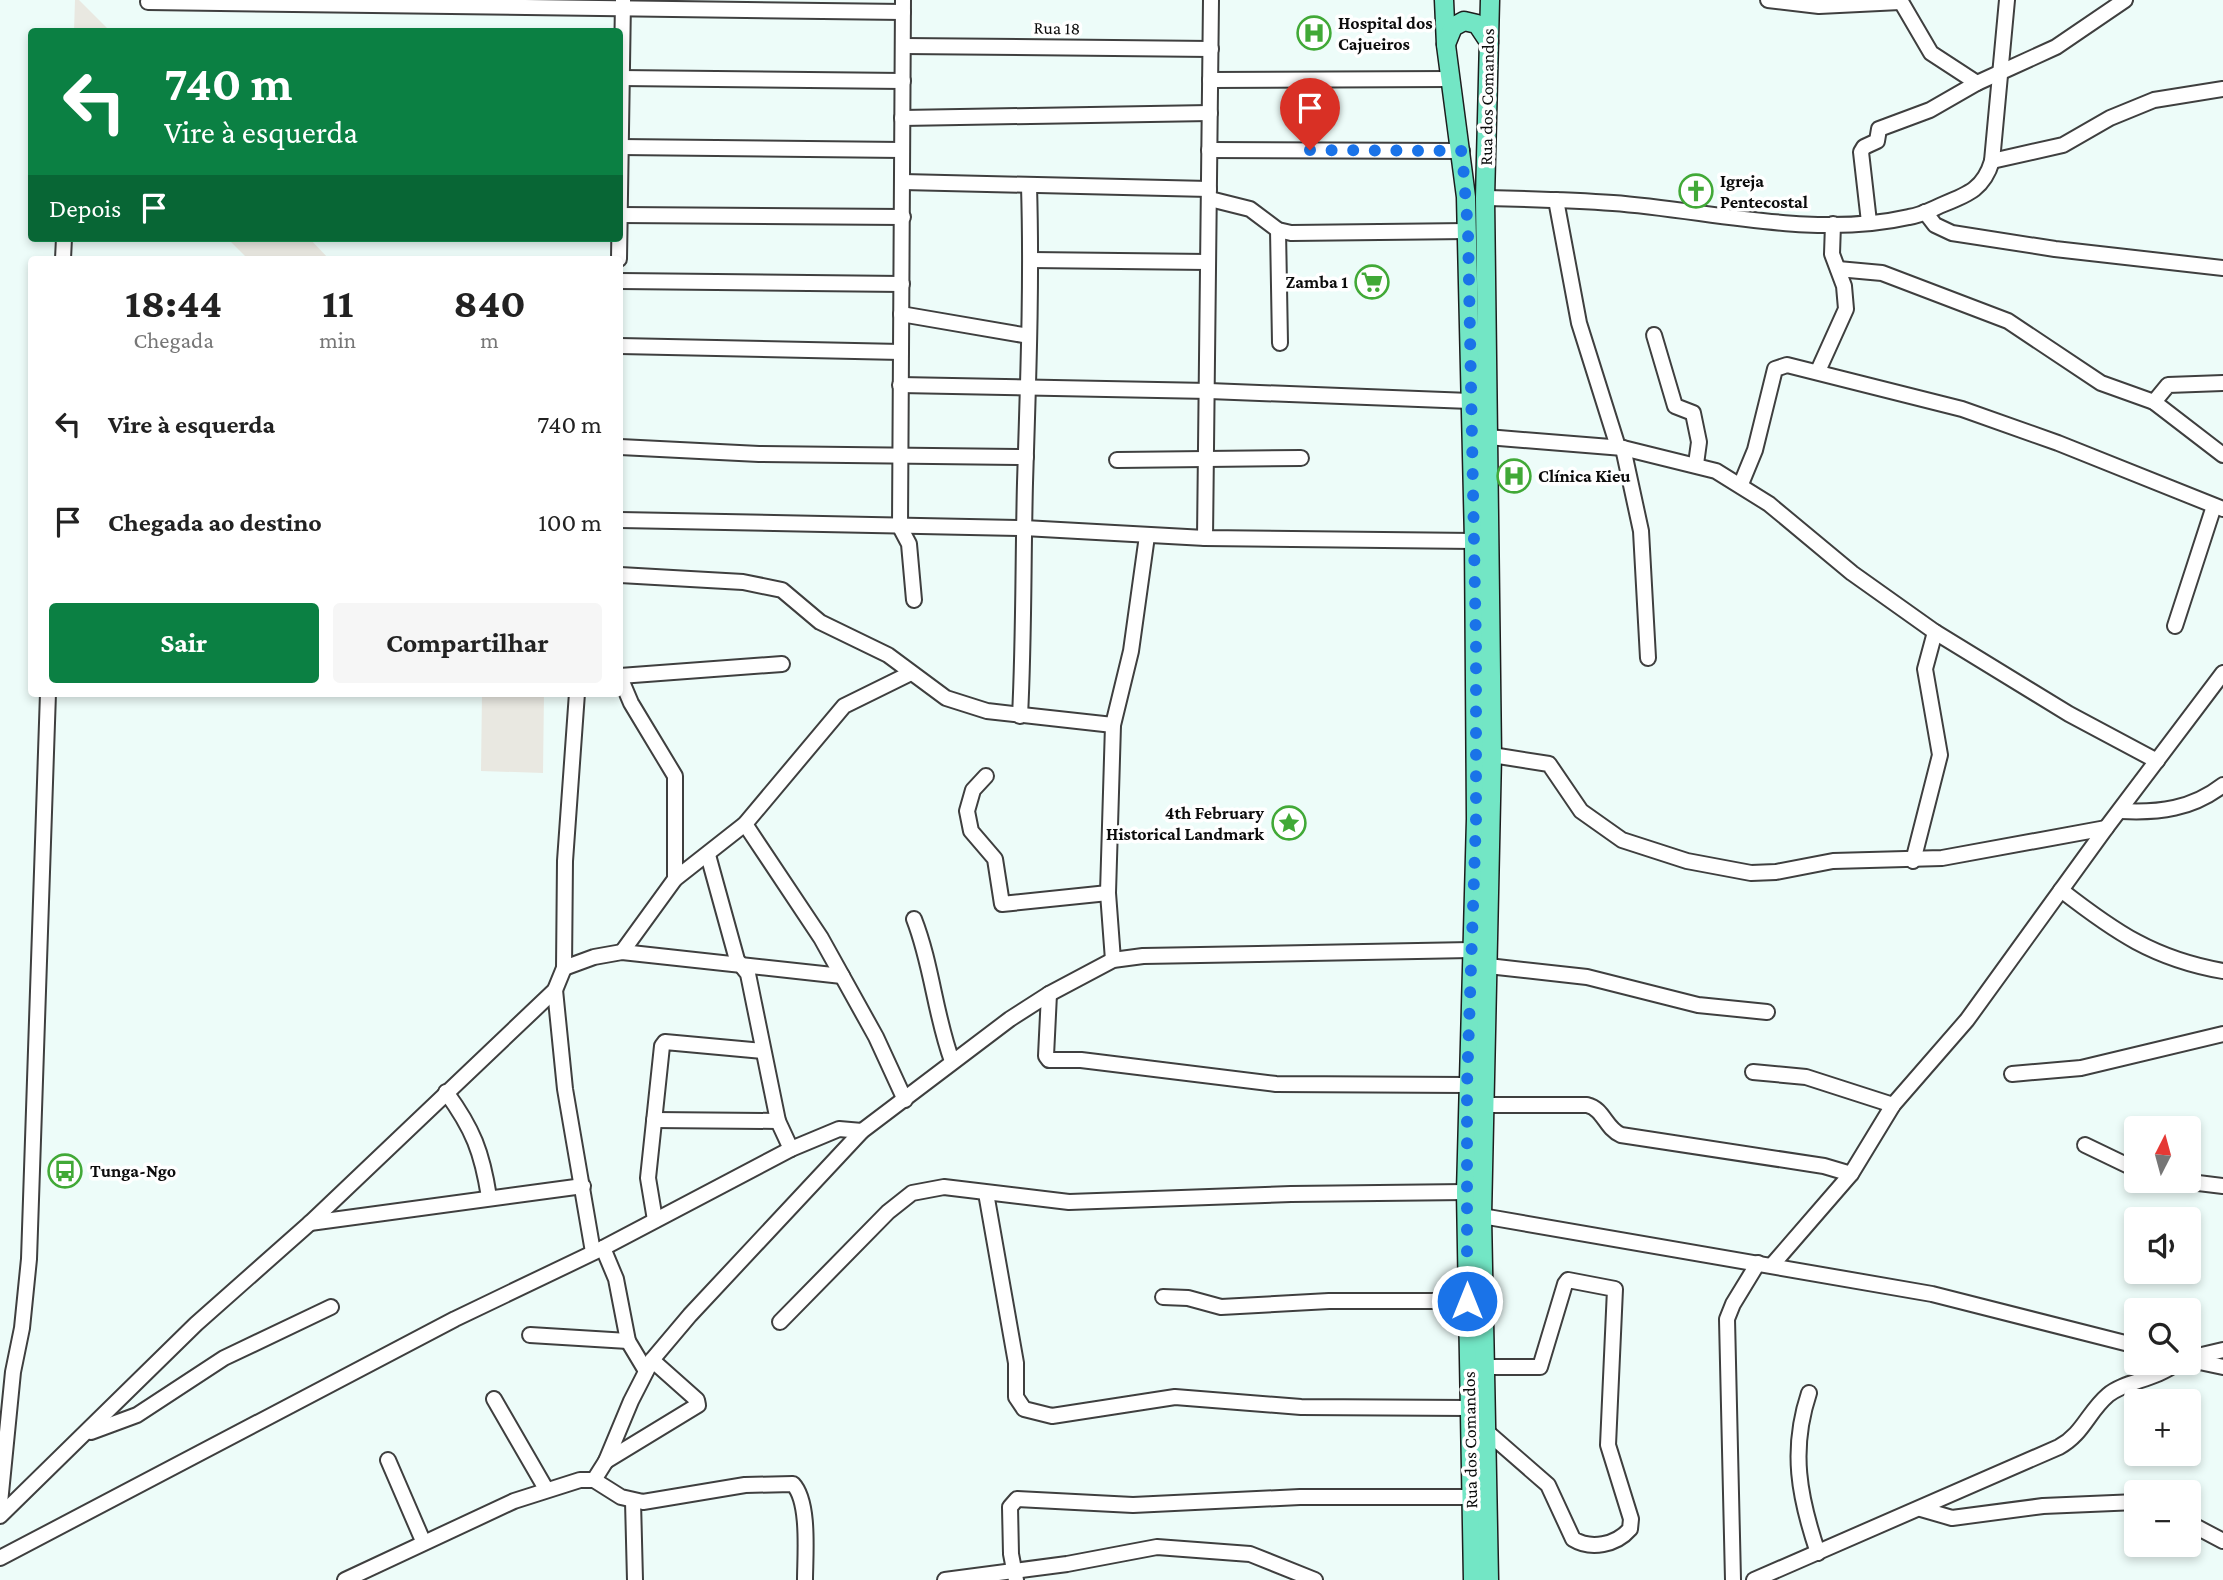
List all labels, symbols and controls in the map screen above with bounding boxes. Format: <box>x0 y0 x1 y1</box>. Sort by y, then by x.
place label: Hospital dos Cajueiros <box>1338 13 1433 55</box>
hospital icon: Hospital dos Cajueiros <box>1295 14 1333 52</box>
street label: Rua 18 <box>1033 18 1081 38</box>
street label: Rua dos Comandos <box>1476 28 1498 166</box>
icon: left <box>49 56 140 147</box>
text: 740 m <box>164 56 293 111</box>
pin <box>1280 78 1340 150</box>
icon: arrive <box>1291 89 1329 127</box>
text: Vire à esquerda <box>164 114 358 150</box>
place label: Igreja Pentecostal <box>1720 171 1808 212</box>
church icon: Igreja Pentecostal <box>1677 172 1715 210</box>
icon: arrive <box>135 189 173 227</box>
text: Depois <box>49 194 121 223</box>
supermarket icon: Zamba 1 <box>1353 263 1391 301</box>
place label: Zamba 1 <box>1286 272 1348 292</box>
text: 18:44 <box>125 279 222 326</box>
text: 11 <box>322 279 353 326</box>
text: 840 <box>453 279 526 326</box>
text: Chegada <box>133 327 214 353</box>
text: min <box>319 327 356 353</box>
text: m <box>480 327 499 353</box>
icon: left <box>49 405 87 443</box>
text: Vire à esquerda <box>108 410 275 439</box>
text: 740 m <box>537 410 602 439</box>
hospital icon: Clínica Kieu <box>1495 457 1533 495</box>
place label: Clínica Kieu <box>1538 466 1631 486</box>
icon: arrive <box>49 503 87 541</box>
text: Chegada ao destino <box>108 508 322 537</box>
text: 100 m <box>538 508 602 537</box>
button: Sair <box>49 603 319 683</box>
button: Compartilhar <box>333 603 602 683</box>
place label: 4th February Historical Landmark <box>1106 803 1264 844</box>
place icon: 4th February Historical Landmark <box>1270 804 1308 842</box>
north arrow <box>2124 1116 2202 1194</box>
map controls <box>2124 1116 2201 1557</box>
bus stop icon: Tunga-Ngo <box>46 1152 84 1190</box>
place label: Tunga-Ngo <box>90 1161 176 1181</box>
button: sound <box>2124 1207 2201 1284</box>
position arrow <box>1430 1264 1504 1338</box>
button: search <box>2124 1298 2201 1375</box>
street label: Rua dos Comandos <box>1459 1371 1481 1509</box>
button: + <box>2124 1389 2201 1466</box>
button: − <box>2124 1480 2201 1557</box>

